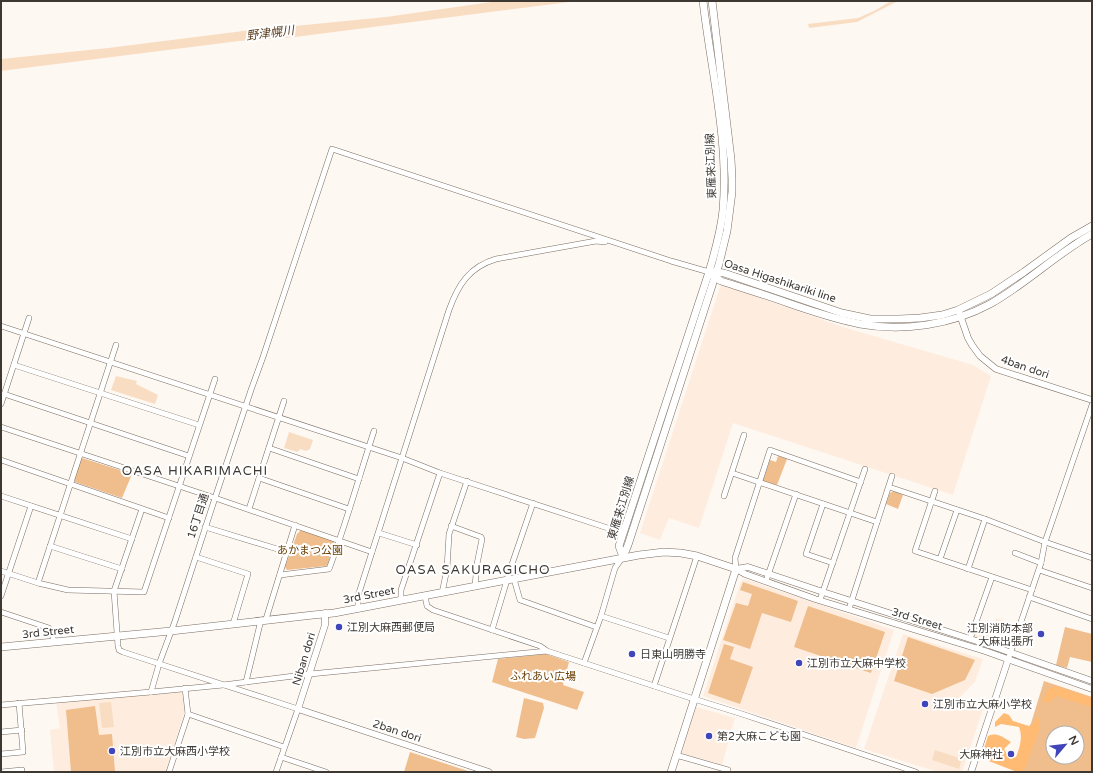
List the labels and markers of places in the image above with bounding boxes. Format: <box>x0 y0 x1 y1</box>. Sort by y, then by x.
place label: 江別大麻西郵便局 <box>347 621 435 634</box>
marker: 江別大麻西郵便局 <box>334 622 344 632</box>
place label: 江別消防本部 大麻出張所 <box>967 622 1034 648</box>
marker: 江別消防本部 大麻出張所 <box>1036 629 1046 639</box>
place label: 日東山明勝寺 <box>640 648 706 661</box>
marker: 日東山明勝寺 <box>627 649 637 659</box>
place label: 江別市立大麻中学校 <box>807 657 906 670</box>
marker: 江別市立大麻中学校 <box>794 658 804 668</box>
place label: 江別市立大麻小学校 <box>933 698 1032 711</box>
marker: 江別市立大麻小学校 <box>920 699 930 709</box>
place label: 第2大麻こども園 <box>717 730 801 743</box>
marker: 第2大麻こども園 <box>704 731 714 741</box>
place label: 江別市立大麻西小学校 <box>120 745 230 758</box>
marker: 江別市立大麻西小学校 <box>107 746 117 756</box>
place label: 大麻神社 <box>959 748 1003 761</box>
marker: 大麻神社 <box>1006 749 1016 759</box>

